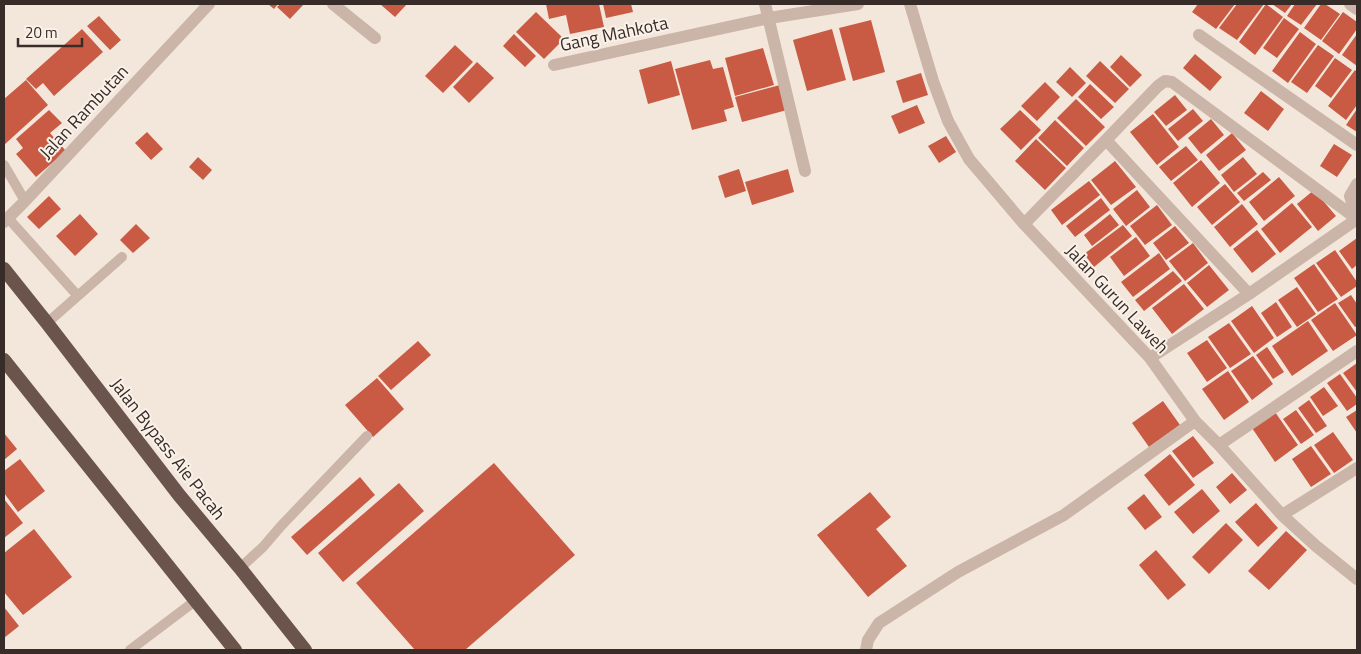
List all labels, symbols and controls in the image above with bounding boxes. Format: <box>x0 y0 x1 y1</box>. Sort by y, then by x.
street label: Gang Mahkota <box>557 9 670 58</box>
scale bar <box>18 15 81 47</box>
text: 20 m <box>25 21 58 44</box>
street label: Jalan Rambutan <box>33 58 135 165</box>
street label: Jalan Gurun Laweh <box>1059 238 1175 359</box>
street label: Jalan Bypass Aie Pacah <box>104 372 233 525</box>

